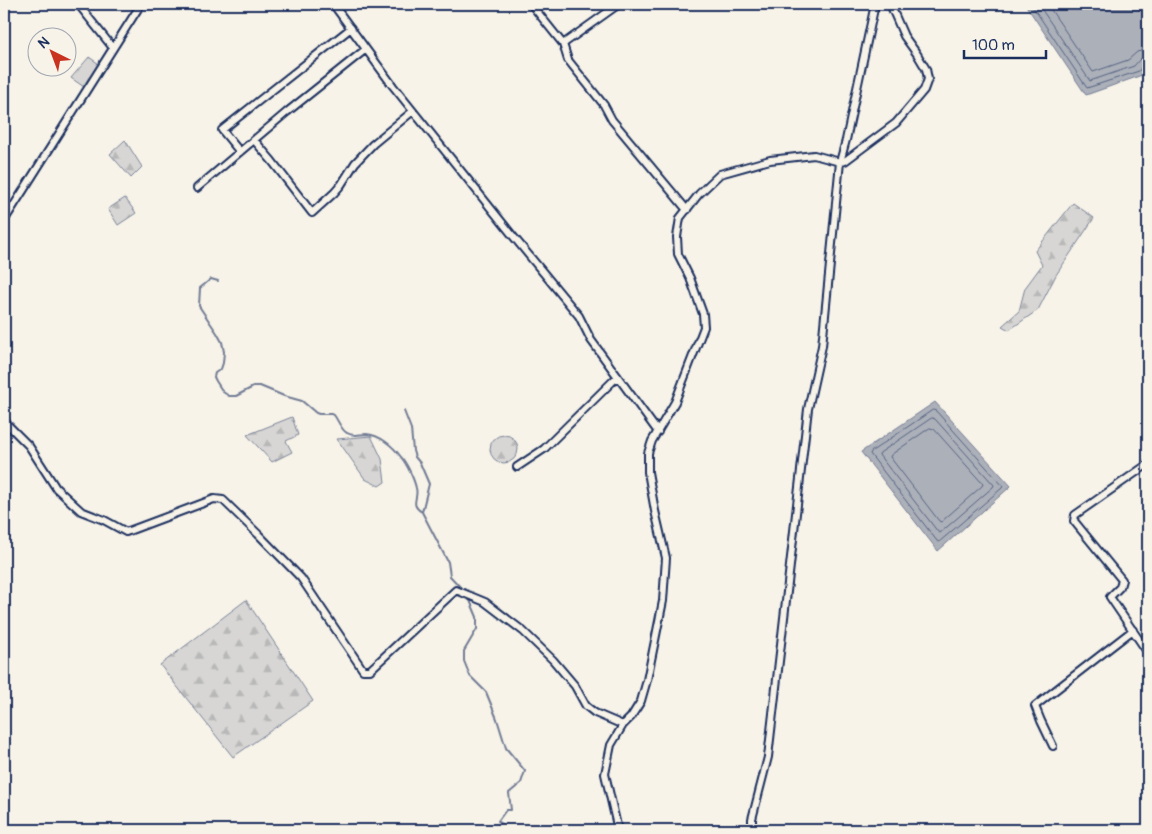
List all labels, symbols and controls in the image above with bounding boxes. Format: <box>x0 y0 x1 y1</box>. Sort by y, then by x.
north arrow <box>28 28 78 78</box>
scale bar <box>964 28 1047 60</box>
text: N <box>34 33 53 52</box>
text: 100 m <box>972 36 1015 55</box>

